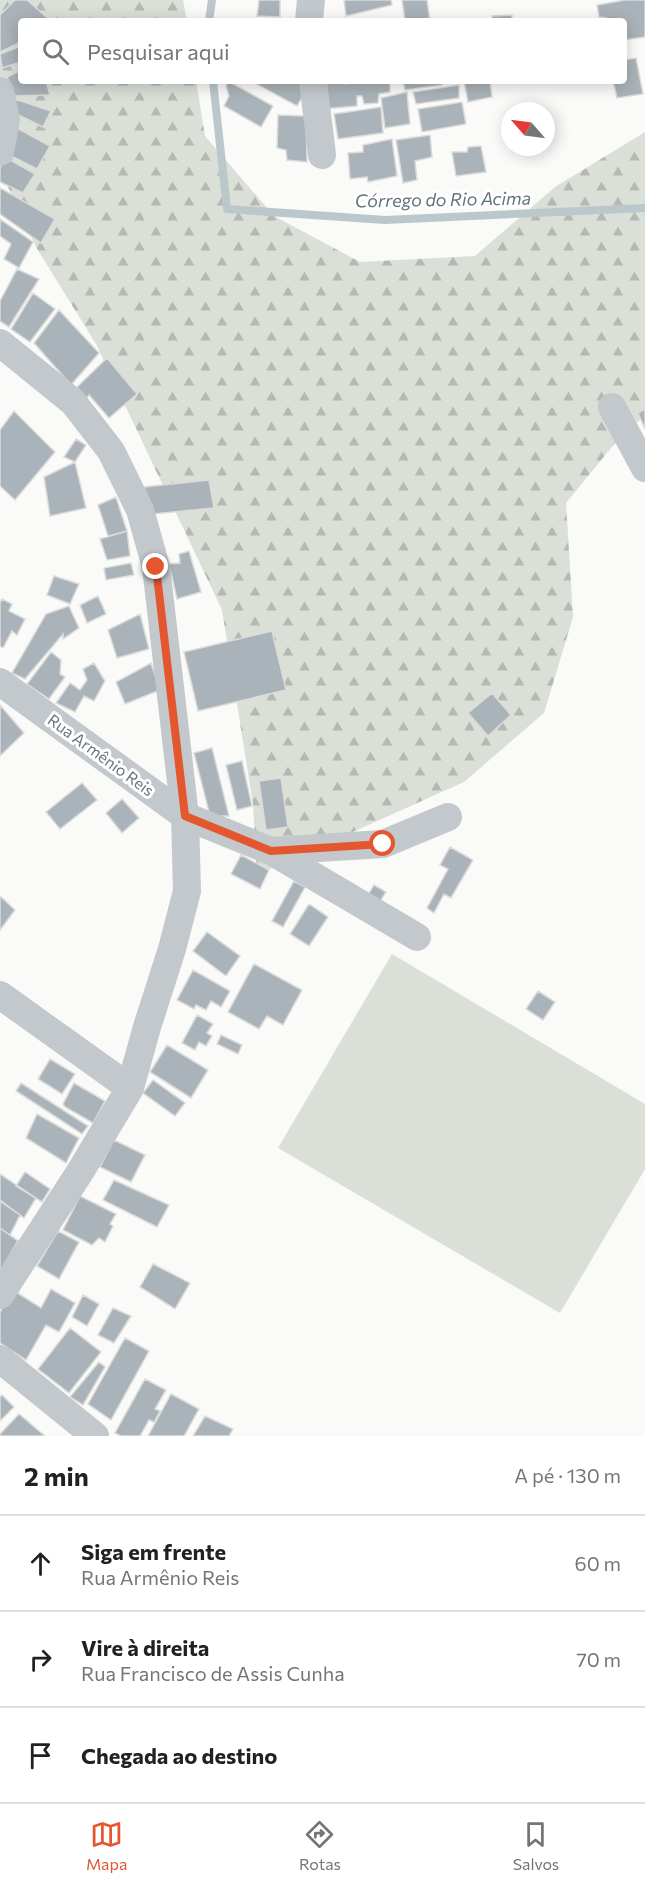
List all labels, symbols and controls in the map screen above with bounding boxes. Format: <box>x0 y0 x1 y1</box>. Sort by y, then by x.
search box <box>18 18 627 84</box>
icon: search <box>39 35 72 68</box>
text: Pesquisar aqui <box>87 38 230 65</box>
north arrow <box>501 102 555 156</box>
water label: Córrego do Rio Acima <box>355 186 531 212</box>
route end <box>142 553 168 579</box>
street label: Rua Armênio Reis <box>44 710 158 800</box>
route start <box>369 830 395 856</box>
text: 2 min <box>24 1460 89 1491</box>
text: A pé · 130 m <box>514 1463 621 1487</box>
text: Siga em frente <box>81 1538 226 1565</box>
icon: ahead <box>24 1547 57 1580</box>
text: 60 m <box>575 1551 621 1575</box>
text: Rua Armênio Reis <box>81 1565 239 1589</box>
text: Vire à direita <box>81 1634 209 1661</box>
icon: right <box>24 1643 57 1676</box>
text: 70 m <box>576 1647 621 1671</box>
text: Rua Francisco de Assis Cunha <box>81 1661 345 1685</box>
icon: arrive <box>24 1739 57 1772</box>
text: Chegada ao destino <box>81 1742 277 1769</box>
tab: Mapa <box>86 1818 127 1873</box>
tab: Rotas <box>299 1818 341 1873</box>
tab: Salvos <box>513 1818 559 1873</box>

